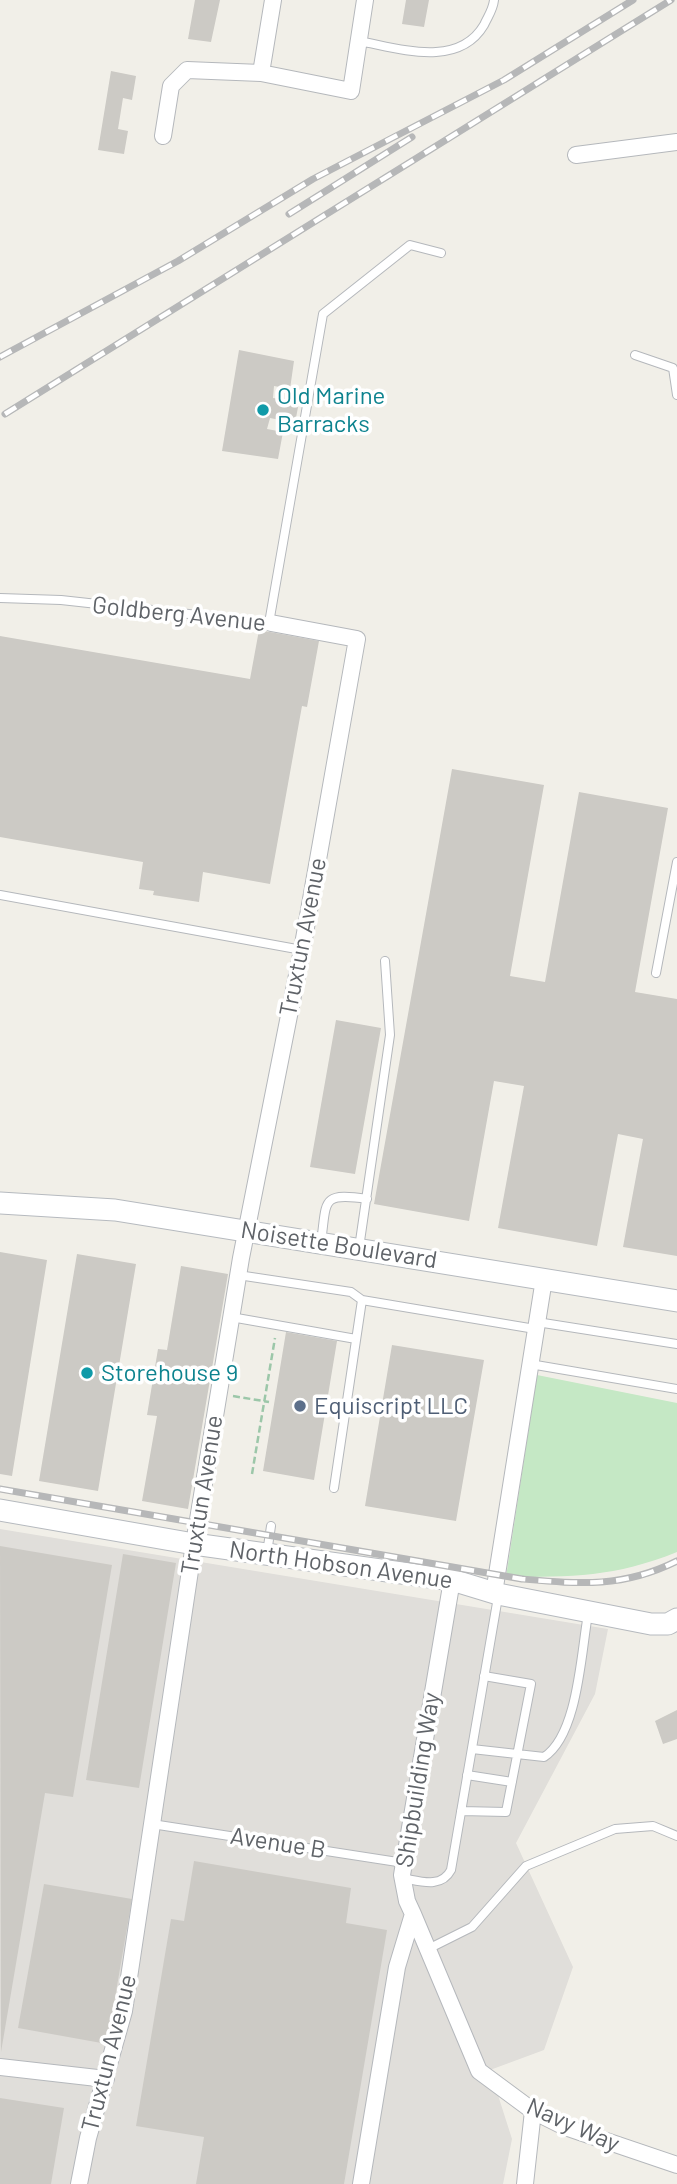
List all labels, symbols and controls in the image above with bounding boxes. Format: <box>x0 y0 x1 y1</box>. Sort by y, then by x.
place label: Old Marine Barracks <box>277 382 385 438</box>
marker: Old Marine Barracks <box>255 402 271 418</box>
street label: Goldberg Avenue <box>91 591 267 637</box>
street label: Truxtun Avenue <box>274 855 332 1019</box>
street label: Noisette Boulevard <box>239 1215 439 1275</box>
place label: Storehouse 9 <box>101 1359 238 1387</box>
marker: Storehouse 9 <box>79 1365 95 1381</box>
place label: Equiscript LLC <box>314 1392 468 1420</box>
marker: Equiscript LLC <box>292 1398 308 1414</box>
street label: Truxtun Avenue <box>175 1413 229 1577</box>
street label: North Hobson Avenue <box>227 1535 455 1595</box>
street label: Shipbuilding Way <box>390 1690 446 1870</box>
street label: Avenue B <box>228 1821 328 1865</box>
street label: Truxtun Avenue <box>76 1971 142 2135</box>
street label: Navy Way <box>522 2092 624 2158</box>

